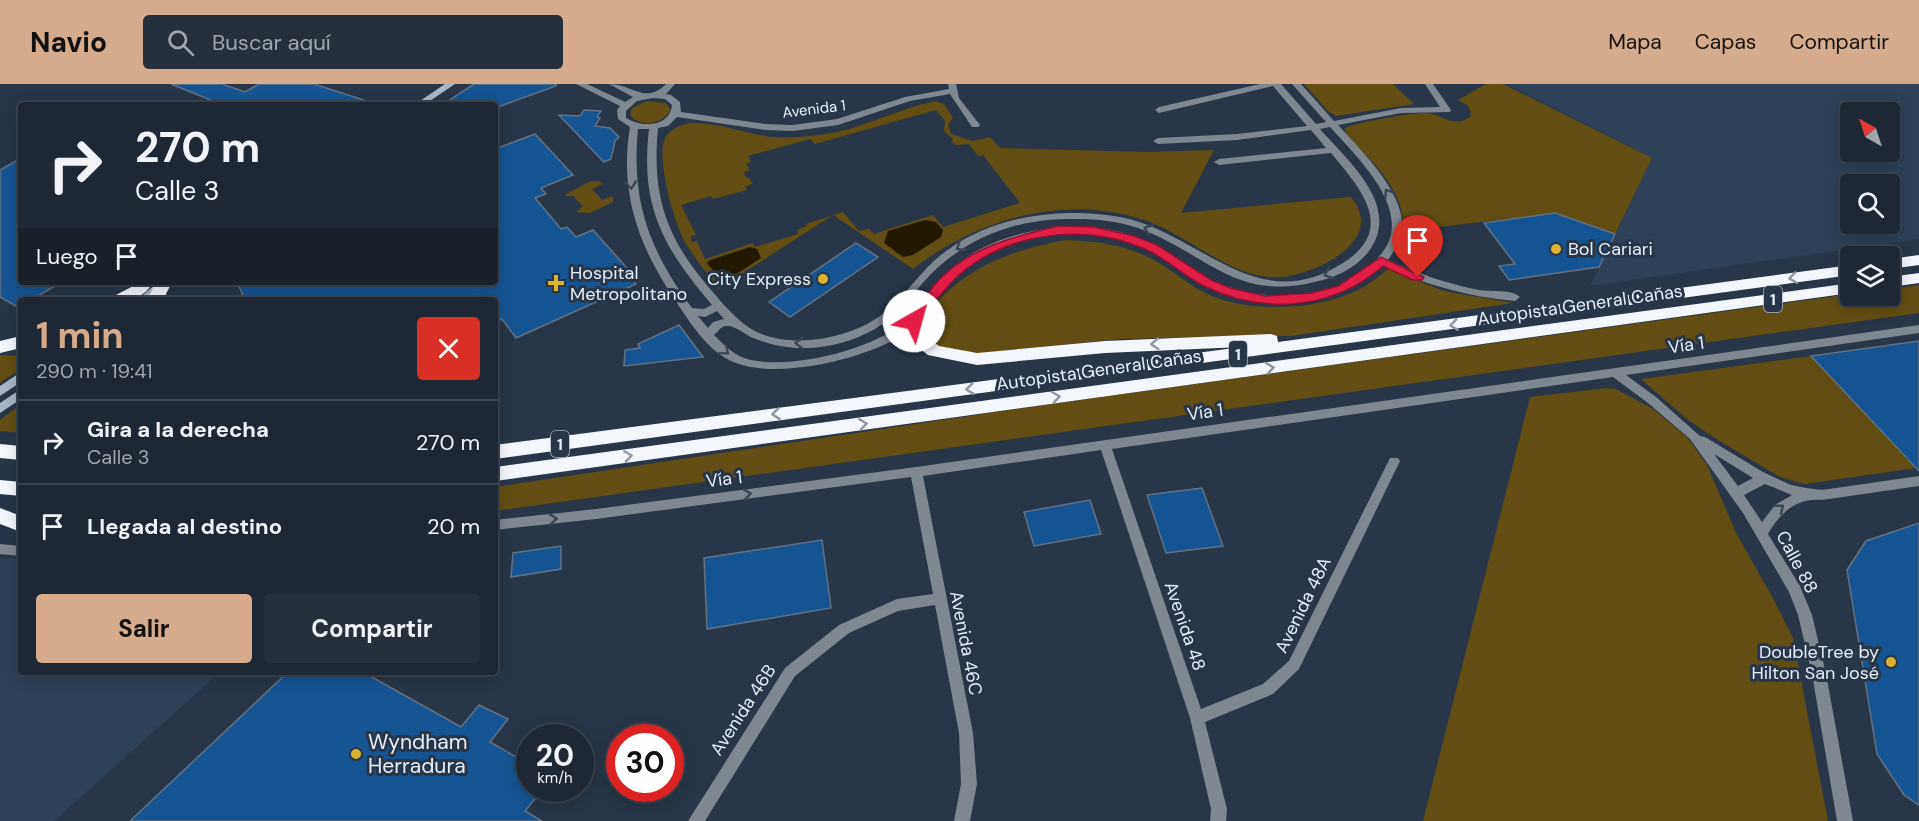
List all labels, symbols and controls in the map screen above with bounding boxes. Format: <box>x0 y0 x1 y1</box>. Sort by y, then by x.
search box <box>143 15 563 69</box>
text: Navio <box>30 24 107 61</box>
icon: search <box>164 26 197 59</box>
text: Buscar aquí <box>212 28 331 57</box>
text: Mapa <box>1608 28 1662 56</box>
text: Capas <box>1695 28 1756 56</box>
text: Compartir <box>1789 28 1889 56</box>
street label: Avenida 1 <box>781 95 847 123</box>
north arrow <box>1840 102 1900 162</box>
map controls <box>1840 102 1900 306</box>
text: 270 m <box>135 120 260 175</box>
icon: right <box>36 126 114 204</box>
text: Calle 3 <box>135 173 220 208</box>
button: search <box>1840 174 1900 234</box>
one-way arrow <box>624 180 637 189</box>
one-way arrow <box>1384 189 1395 200</box>
pin <box>1392 215 1443 277</box>
one-way arrow <box>1143 224 1154 236</box>
icon: arrive <box>1401 224 1434 257</box>
place label: Bol Cariari <box>1568 237 1653 261</box>
icon: arrive <box>110 240 143 273</box>
one-way arrow <box>956 240 966 252</box>
text: Luego <box>36 242 98 271</box>
marker: Bol Cariari <box>1549 242 1563 256</box>
button: layers <box>1840 246 1900 306</box>
place label: Hospital Metropolitano <box>570 261 687 306</box>
place label: City Express <box>707 267 811 291</box>
one-way arrow <box>1323 267 1334 279</box>
one-way arrow <box>1788 271 1798 283</box>
marker: City Express <box>816 272 830 286</box>
marker: Hospital Metropolitano <box>547 274 565 292</box>
street label: Autopista General Cañas <box>1476 279 1684 331</box>
road number: 1 <box>1764 286 1782 312</box>
position arrow <box>882 289 946 353</box>
text: 1 min <box>36 312 124 359</box>
button: close <box>417 317 480 380</box>
one-way arrow <box>1450 318 1459 330</box>
street label: Vía 1 <box>1666 331 1706 359</box>
one-way arrow <box>795 337 804 349</box>
one-way arrow <box>1150 338 1159 351</box>
road number: 1 <box>1229 341 1247 367</box>
one-way arrow <box>718 344 729 355</box>
street label: Autopista General Cañas <box>995 344 1203 396</box>
text: 290 m · 19:41 <box>36 358 153 384</box>
one-way arrow <box>1265 363 1275 375</box>
one-way arrow <box>965 382 974 395</box>
one-way arrow <box>1051 392 1061 404</box>
street label: Vía 1 <box>1185 398 1225 426</box>
one-way arrow <box>772 407 781 420</box>
text: Gira a la derecha <box>87 415 269 444</box>
one-way arrow <box>858 418 867 430</box>
icon: right <box>36 426 69 459</box>
text: 270 m <box>416 428 480 457</box>
road number: 1 <box>551 431 569 457</box>
text: Calle 3 <box>87 444 150 470</box>
one-way arrow <box>623 450 633 463</box>
street label: Vía 1 <box>705 465 743 493</box>
one-way arrow <box>742 489 751 501</box>
one-way arrow <box>1773 504 1784 515</box>
icon: arrive <box>36 510 69 543</box>
text: Llegada al destino <box>87 512 282 541</box>
text: 20 m <box>427 512 480 541</box>
one-way arrow <box>549 513 558 526</box>
street label: Calle 88 <box>1771 527 1823 597</box>
street label: Avenida 48A <box>1269 553 1337 657</box>
street label: Avenida 48 <box>1159 578 1211 674</box>
street label: Avenida 46C <box>944 589 988 697</box>
button: Salir <box>36 594 252 663</box>
button: Compartir <box>264 594 480 663</box>
place label: DoubleTree by Hilton San José <box>1752 640 1879 685</box>
marker: DoubleTree by Hilton San José <box>1884 655 1898 669</box>
street label: Avenida 46B <box>705 660 781 760</box>
speed limit sign: 30 <box>606 724 684 802</box>
place label: Wyndham Herradura <box>368 728 467 780</box>
text: 20 <box>536 736 574 775</box>
marker: Wyndham Herradura <box>349 747 363 761</box>
text: km/h <box>537 768 573 788</box>

